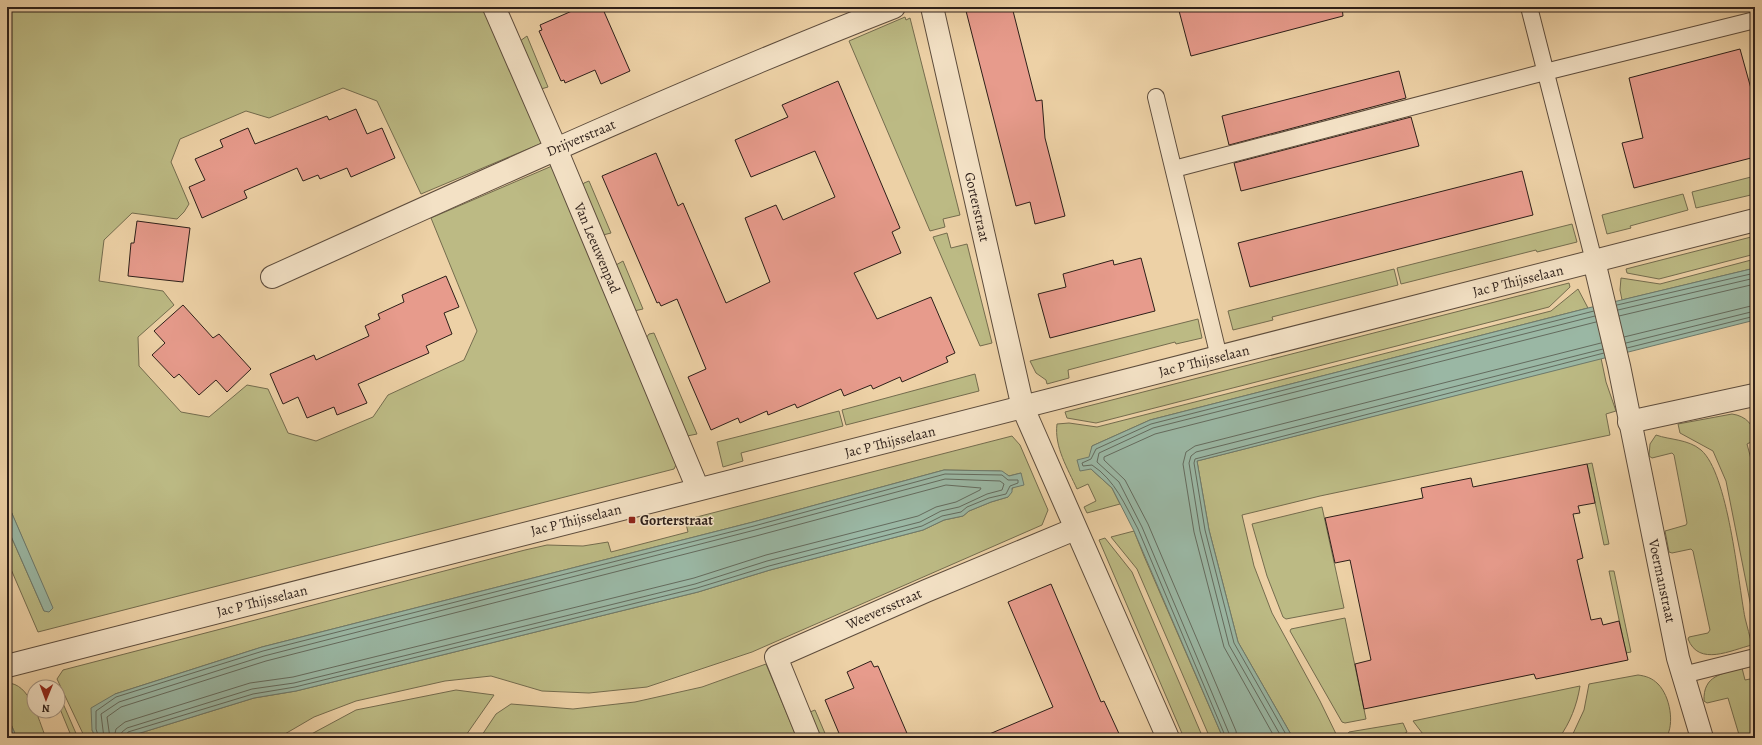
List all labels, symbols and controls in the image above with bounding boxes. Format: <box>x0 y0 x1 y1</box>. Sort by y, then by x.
street label: Drijverstraat <box>543 115 619 161</box>
street label: Gorterstraat <box>960 170 994 244</box>
street label: Van Leeuwenpad <box>569 199 625 297</box>
street label: Jac P Thijsselaan <box>1471 260 1566 301</box>
street label: Jac P Thijsselaan <box>1157 340 1252 381</box>
street label: Jac P Thijsselaan <box>843 421 938 462</box>
street label: Jac P Thijsselaan <box>529 499 624 540</box>
place label: Gorterstraat <box>640 511 713 530</box>
marker: Gorterstraat <box>627 515 637 525</box>
street label: Voermanstraat <box>1644 536 1680 625</box>
street label: Jac P Thijsselaan <box>215 580 310 621</box>
street label: Weeversstraat <box>842 584 925 635</box>
north arrow <box>26 679 66 719</box>
text: N <box>42 701 50 716</box>

